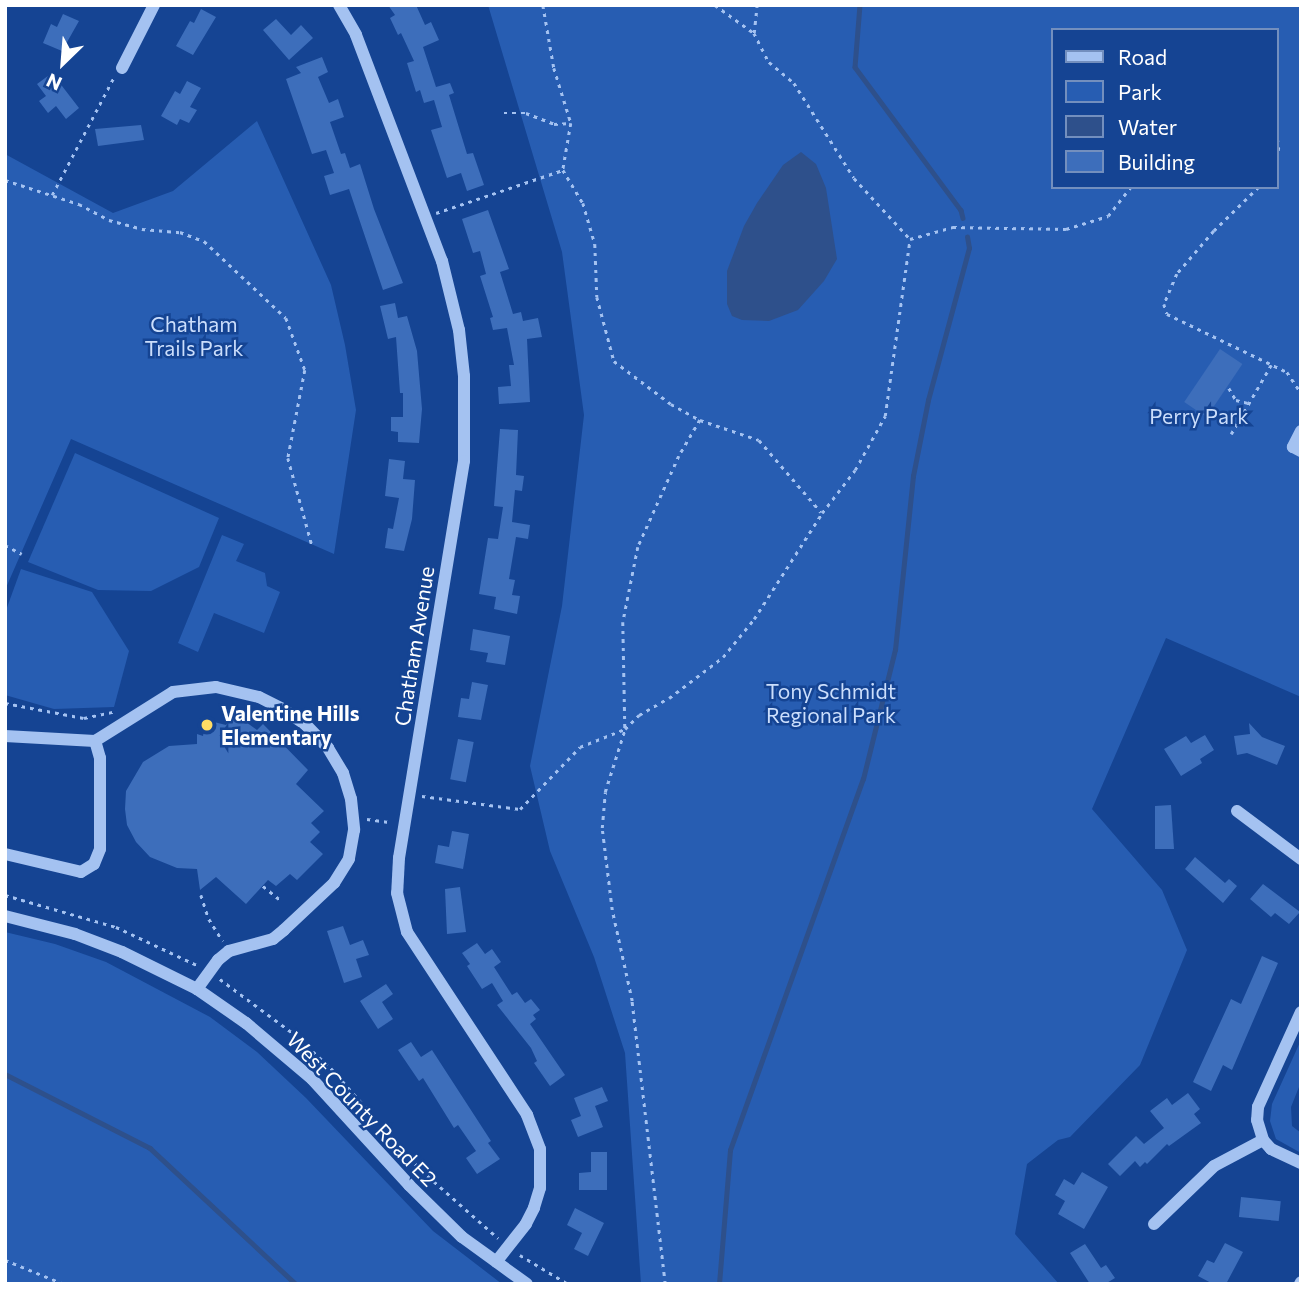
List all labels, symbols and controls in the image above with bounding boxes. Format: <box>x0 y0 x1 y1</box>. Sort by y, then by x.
north arrow <box>28 28 98 98</box>
legend <box>1050 28 1278 189</box>
text: Road <box>1118 44 1167 69</box>
text: N <box>43 69 65 96</box>
text: Park <box>1118 79 1162 104</box>
text: Water <box>1118 114 1177 139</box>
text: Building <box>1118 149 1195 174</box>
park label: Chatham Trails Park <box>144 311 244 361</box>
park label: Perry Park <box>1149 403 1249 429</box>
street label: Chatham Avenue <box>389 564 439 728</box>
park label: Tony Schmidt Regional Park <box>766 678 896 728</box>
place label: Valentine Hills Elementary <box>221 700 359 750</box>
marker: Valentine Hills Elementary <box>199 717 215 733</box>
street label: West County Road E2 <box>282 1027 442 1191</box>

